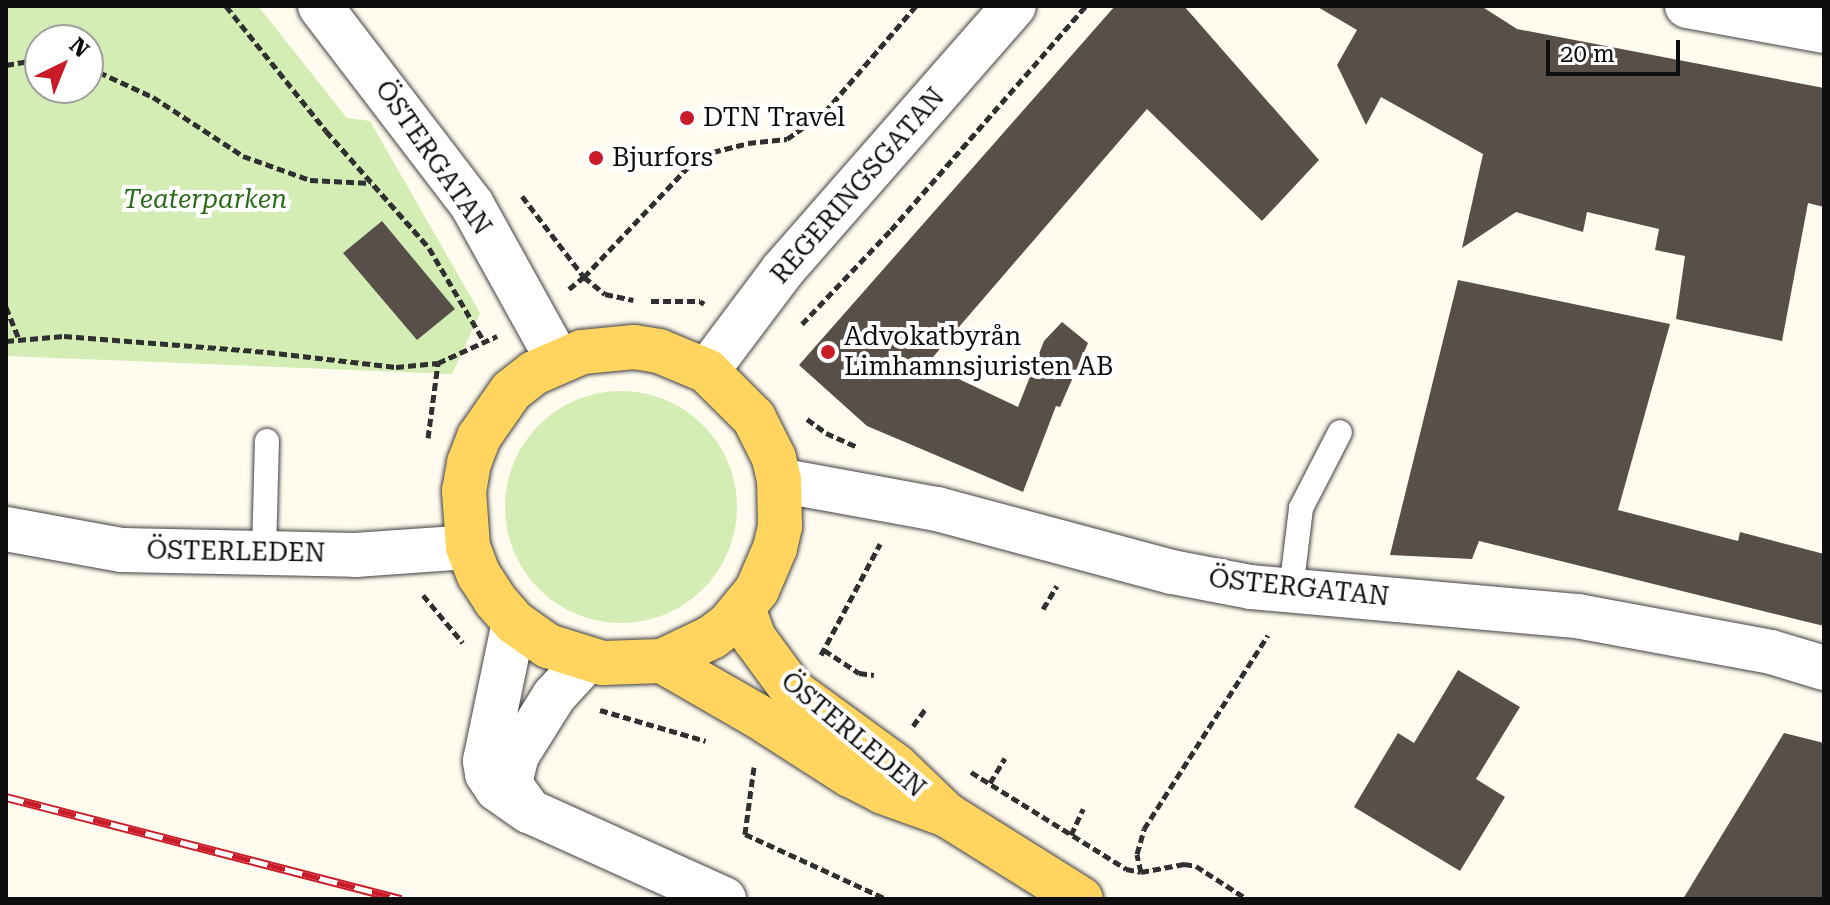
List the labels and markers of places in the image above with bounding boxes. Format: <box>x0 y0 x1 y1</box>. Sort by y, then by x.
place label: DTN Travel <box>703 102 845 134</box>
marker: DTN Travel <box>678 109 696 127</box>
place label: Bjurfors <box>612 142 713 174</box>
marker: Bjurfors <box>587 149 605 167</box>
place label: Advokatbyrån Limhamnsjuristen AB <box>844 321 1113 382</box>
marker: Advokatbyrån Limhamnsjuristen AB <box>819 343 837 361</box>

